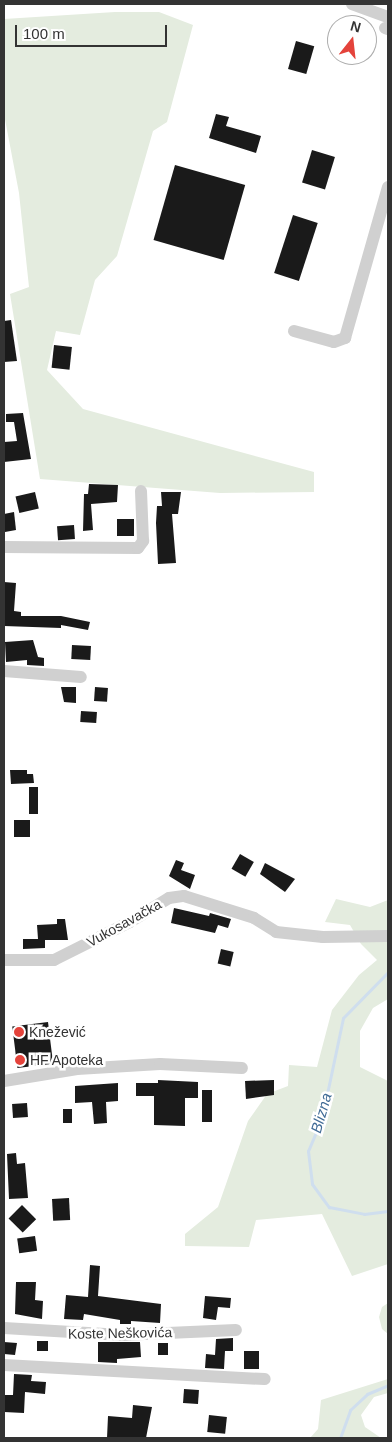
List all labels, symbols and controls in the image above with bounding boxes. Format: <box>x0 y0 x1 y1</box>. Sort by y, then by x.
scale bar <box>18 15 170 47</box>
north arrow <box>327 15 377 65</box>
text: N <box>349 17 363 36</box>
text: 100 m <box>23 25 65 42</box>
street label: Vukosavačka <box>84 896 164 950</box>
place label: Knežević <box>29 1024 86 1040</box>
marker: Knežević <box>13 1026 25 1038</box>
place label: HF Apoteka <box>30 1052 104 1068</box>
marker: HF Apoteka <box>14 1054 26 1066</box>
water label: Blizna <box>307 1091 335 1135</box>
street label: Koste Neškovića <box>68 1324 172 1342</box>

